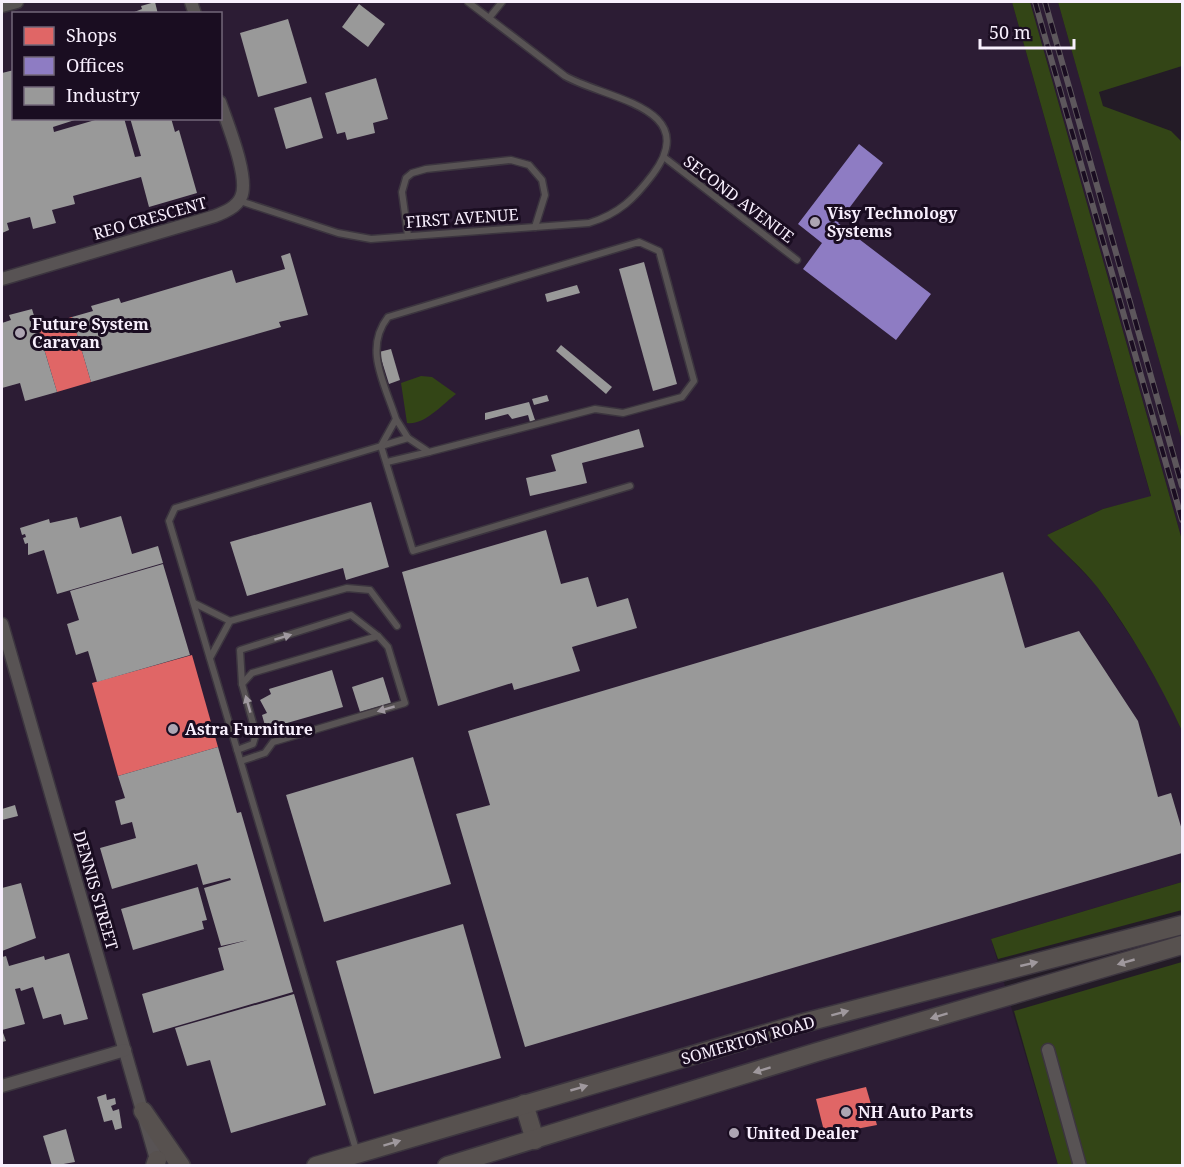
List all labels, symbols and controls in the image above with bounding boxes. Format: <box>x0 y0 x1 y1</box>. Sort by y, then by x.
legend <box>12 12 222 120</box>
scale bar <box>980 12 1074 50</box>
text: 50 m <box>989 20 1031 44</box>
text: Shops <box>66 23 117 47</box>
text: Offices <box>66 53 124 77</box>
text: Industry <box>66 83 141 107</box>
street label: SECOND AVENUE <box>679 150 799 248</box>
street label: REO CRESCENT <box>91 191 210 245</box>
place label: Visy Technology Systems <box>827 202 958 242</box>
street label: FIRST AVENUE <box>405 203 519 233</box>
marker: Visy Technology Systems <box>808 215 822 229</box>
place label: Future System Caravan <box>32 313 149 353</box>
marker: Future System Caravan <box>13 326 27 340</box>
one-way arrow <box>274 631 292 641</box>
one-way arrow <box>243 695 252 713</box>
one-way arrow <box>377 705 395 714</box>
place label: Astra Furniture <box>185 718 313 740</box>
marker: Astra Furniture <box>166 722 180 736</box>
street label: DENNIS STREET <box>68 828 124 952</box>
one-way arrow <box>1117 958 1135 967</box>
one-way arrow <box>1019 959 1038 969</box>
one-way arrow <box>831 1008 849 1017</box>
street label: SOMERTON ROAD <box>679 1010 817 1070</box>
one-way arrow <box>930 1012 948 1021</box>
one-way arrow <box>753 1065 771 1075</box>
one-way arrow <box>570 1083 588 1092</box>
place label: NH Auto Parts <box>858 1101 973 1123</box>
marker: NH Auto Parts <box>839 1105 853 1119</box>
place label: United Dealer <box>746 1122 859 1144</box>
marker: United Dealer <box>727 1126 741 1140</box>
one-way arrow <box>383 1138 401 1147</box>

